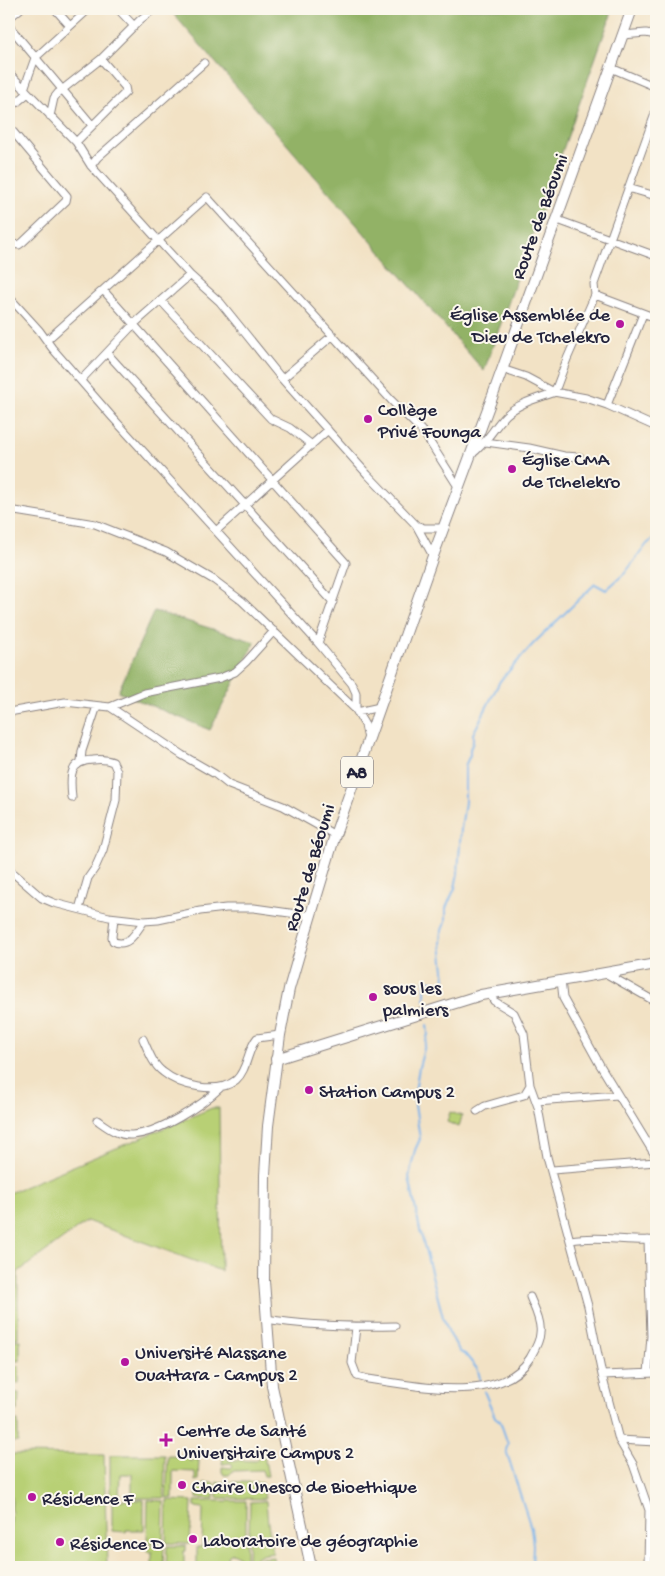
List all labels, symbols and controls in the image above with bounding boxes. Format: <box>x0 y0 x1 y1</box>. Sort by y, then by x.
street label: Route de Béoumi <box>508 151 575 283</box>
place label: Église Assemblée de Dieu de Tchelekro <box>450 305 610 350</box>
marker: Église Assemblée de Dieu de Tchelekro <box>614 318 626 330</box>
place label: Collège Privé Founga <box>377 400 482 445</box>
marker: Collège Privé Founga <box>362 413 374 425</box>
place label: Église CMA de Tchelekro <box>522 450 620 495</box>
marker: Église CMA de Tchelekro <box>506 463 518 475</box>
road number: A8 <box>341 756 373 788</box>
street label: Route de Béoumi <box>281 801 342 935</box>
place label: sous les palmiers <box>382 978 449 1023</box>
marker: sous les palmiers <box>367 991 379 1003</box>
place label: Station Campus 2 <box>319 1082 455 1105</box>
marker: Station Campus 2 <box>303 1084 315 1096</box>
place label: Université Alassane Ouattara - Campus 2 <box>135 1343 298 1388</box>
marker: Université Alassane Ouattara - Campus 2 <box>119 1356 131 1368</box>
place label: Centre de Santé Universitaire Campus 2 <box>177 1421 354 1466</box>
marker: Centre de Santé Universitaire Campus 2 <box>159 1433 173 1447</box>
place label: Chaire Unesco de Bioethique <box>192 1477 417 1500</box>
marker: Chaire Unesco de Bioethique <box>176 1479 188 1491</box>
place label: Résidence F <box>42 1489 135 1512</box>
marker: Résidence F <box>26 1491 38 1503</box>
place label: Laboratoire de géographie <box>203 1531 418 1554</box>
marker: Laboratoire de géographie <box>187 1533 199 1545</box>
place label: Résidence D <box>70 1534 165 1557</box>
marker: Résidence D <box>54 1536 66 1548</box>

